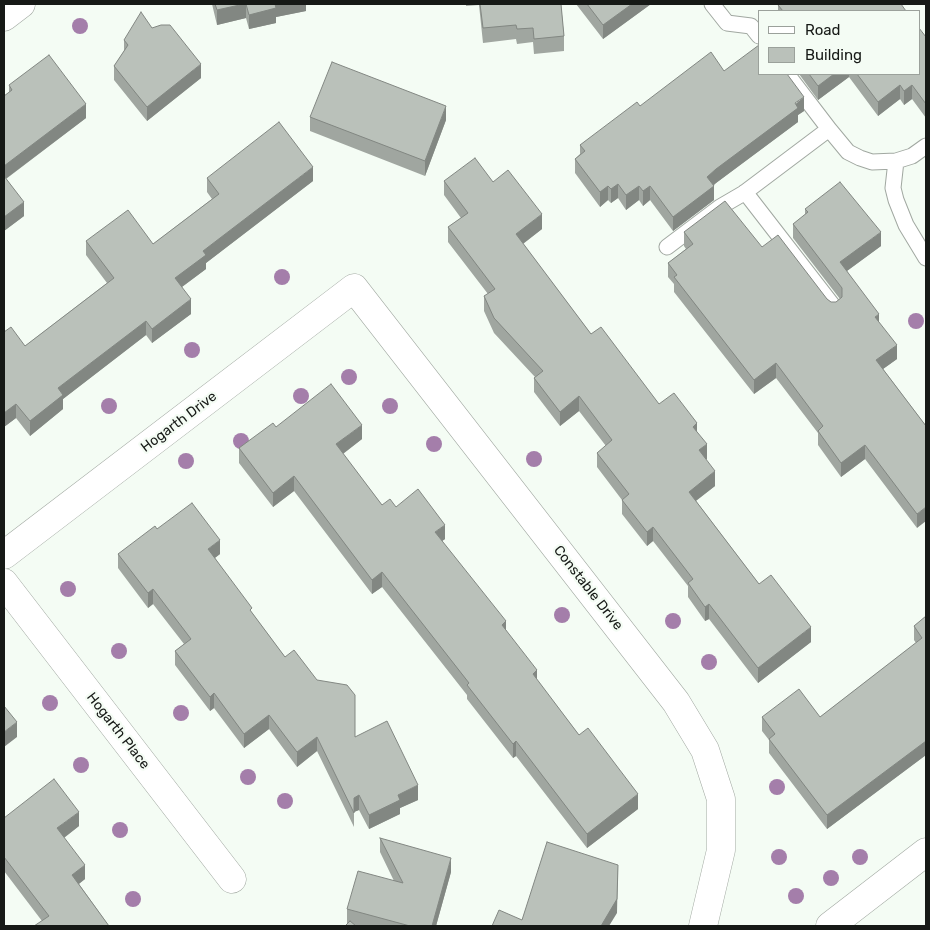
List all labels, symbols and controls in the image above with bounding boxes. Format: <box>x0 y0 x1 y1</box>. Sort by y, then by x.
legend <box>758 10 920 75</box>
text: Road <box>805 21 841 39</box>
text: Building <box>805 46 862 64</box>
street label: Hogarth Drive <box>138 388 220 456</box>
street label: Constable Drive <box>550 542 626 634</box>
street label: Hogarth Place <box>83 689 153 773</box>

